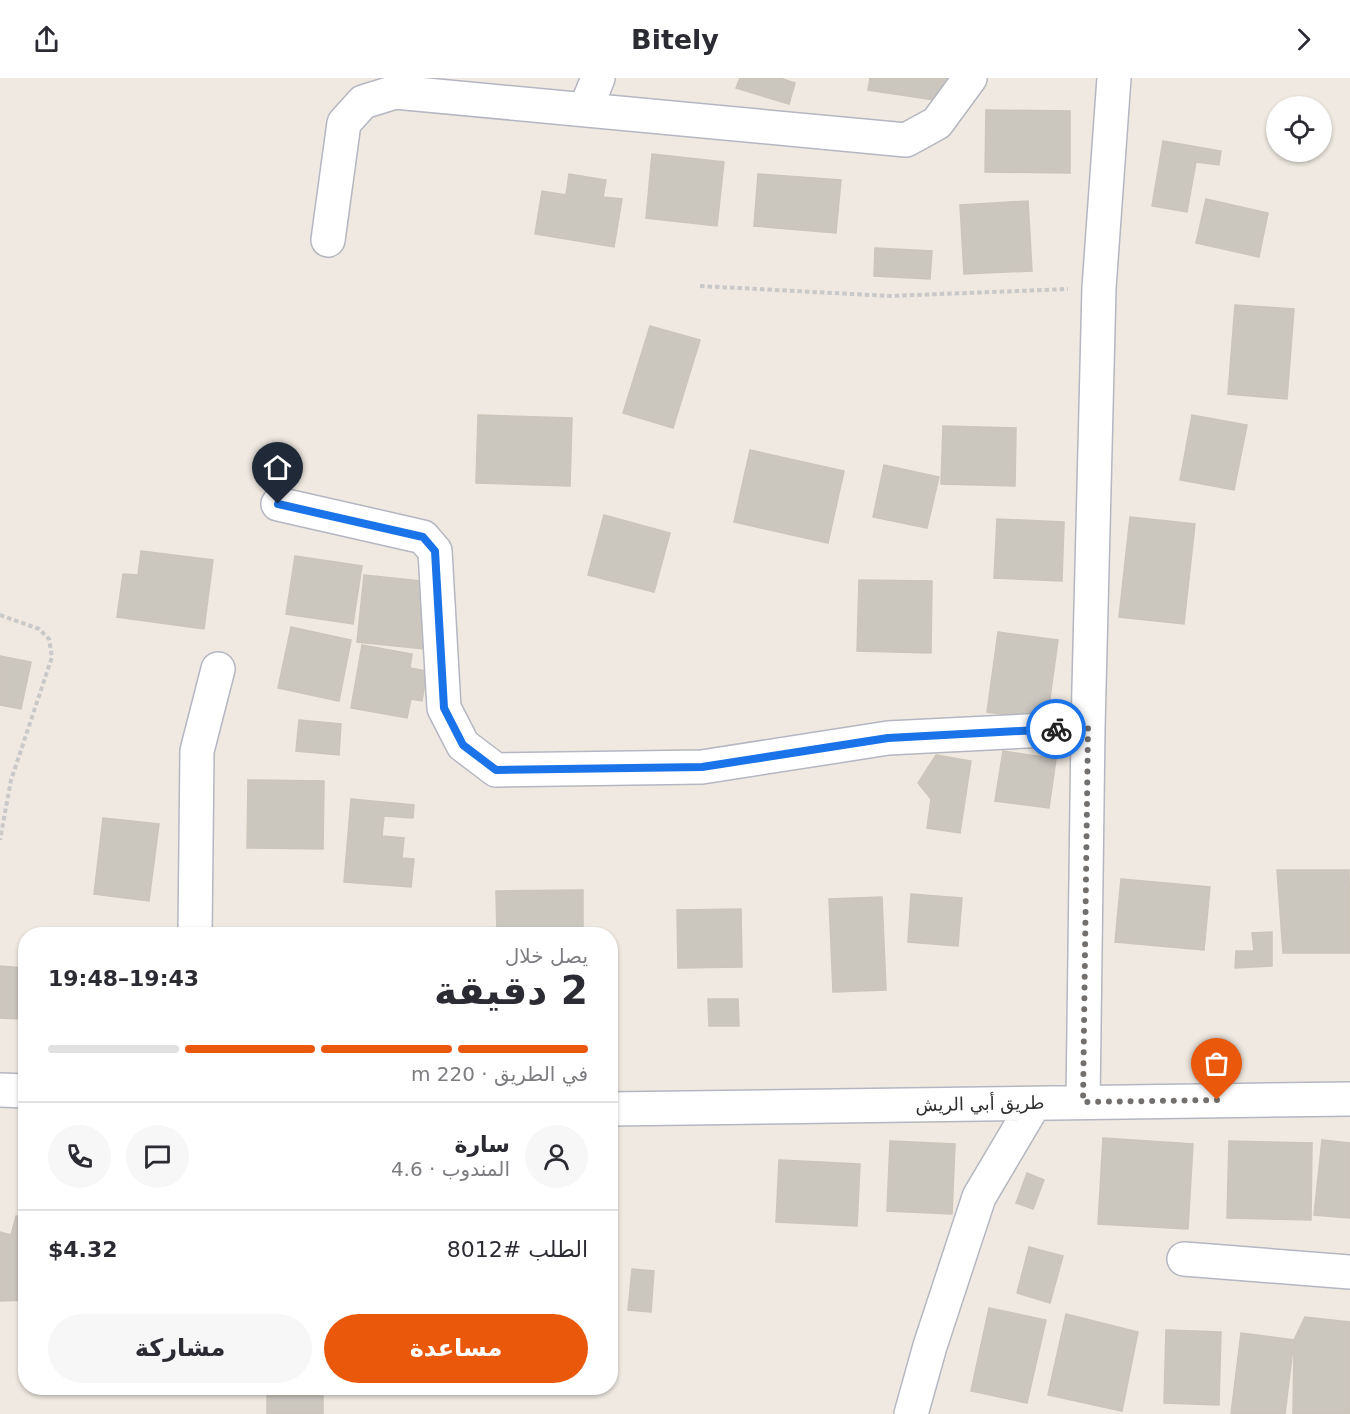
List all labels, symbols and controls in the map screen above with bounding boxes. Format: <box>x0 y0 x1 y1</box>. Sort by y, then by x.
icon: share <box>30 23 63 56</box>
icon: forward <box>1287 23 1320 56</box>
text: Bitely <box>631 24 719 55</box>
map controls <box>1266 96 1332 162</box>
button: locate <box>1266 96 1332 162</box>
pin <box>252 442 303 504</box>
icon: home <box>261 451 294 484</box>
courier <box>1026 699 1086 759</box>
icon: bike <box>1040 713 1073 746</box>
text: يصل خلال <box>505 944 588 968</box>
text: 19:43–19:48 <box>48 966 199 991</box>
text: 2 دقيقة <box>434 968 588 1013</box>
pin <box>1191 1038 1242 1100</box>
icon: bag <box>1200 1047 1233 1080</box>
text: في الطريق · 220 m <box>411 1062 588 1086</box>
street label: طريق أبي الريش <box>915 1091 1045 1116</box>
button: phone <box>48 1125 111 1188</box>
button: chat <box>126 1125 189 1188</box>
button: person <box>525 1125 588 1188</box>
text: سارة <box>454 1132 510 1157</box>
text: المندوب · 4.6 <box>391 1157 510 1181</box>
text: $4.32 <box>48 1237 118 1262</box>
text: الطلب #8012 <box>447 1237 588 1262</box>
button: مشاركة <box>48 1314 312 1383</box>
button: مساعدة <box>324 1314 588 1383</box>

